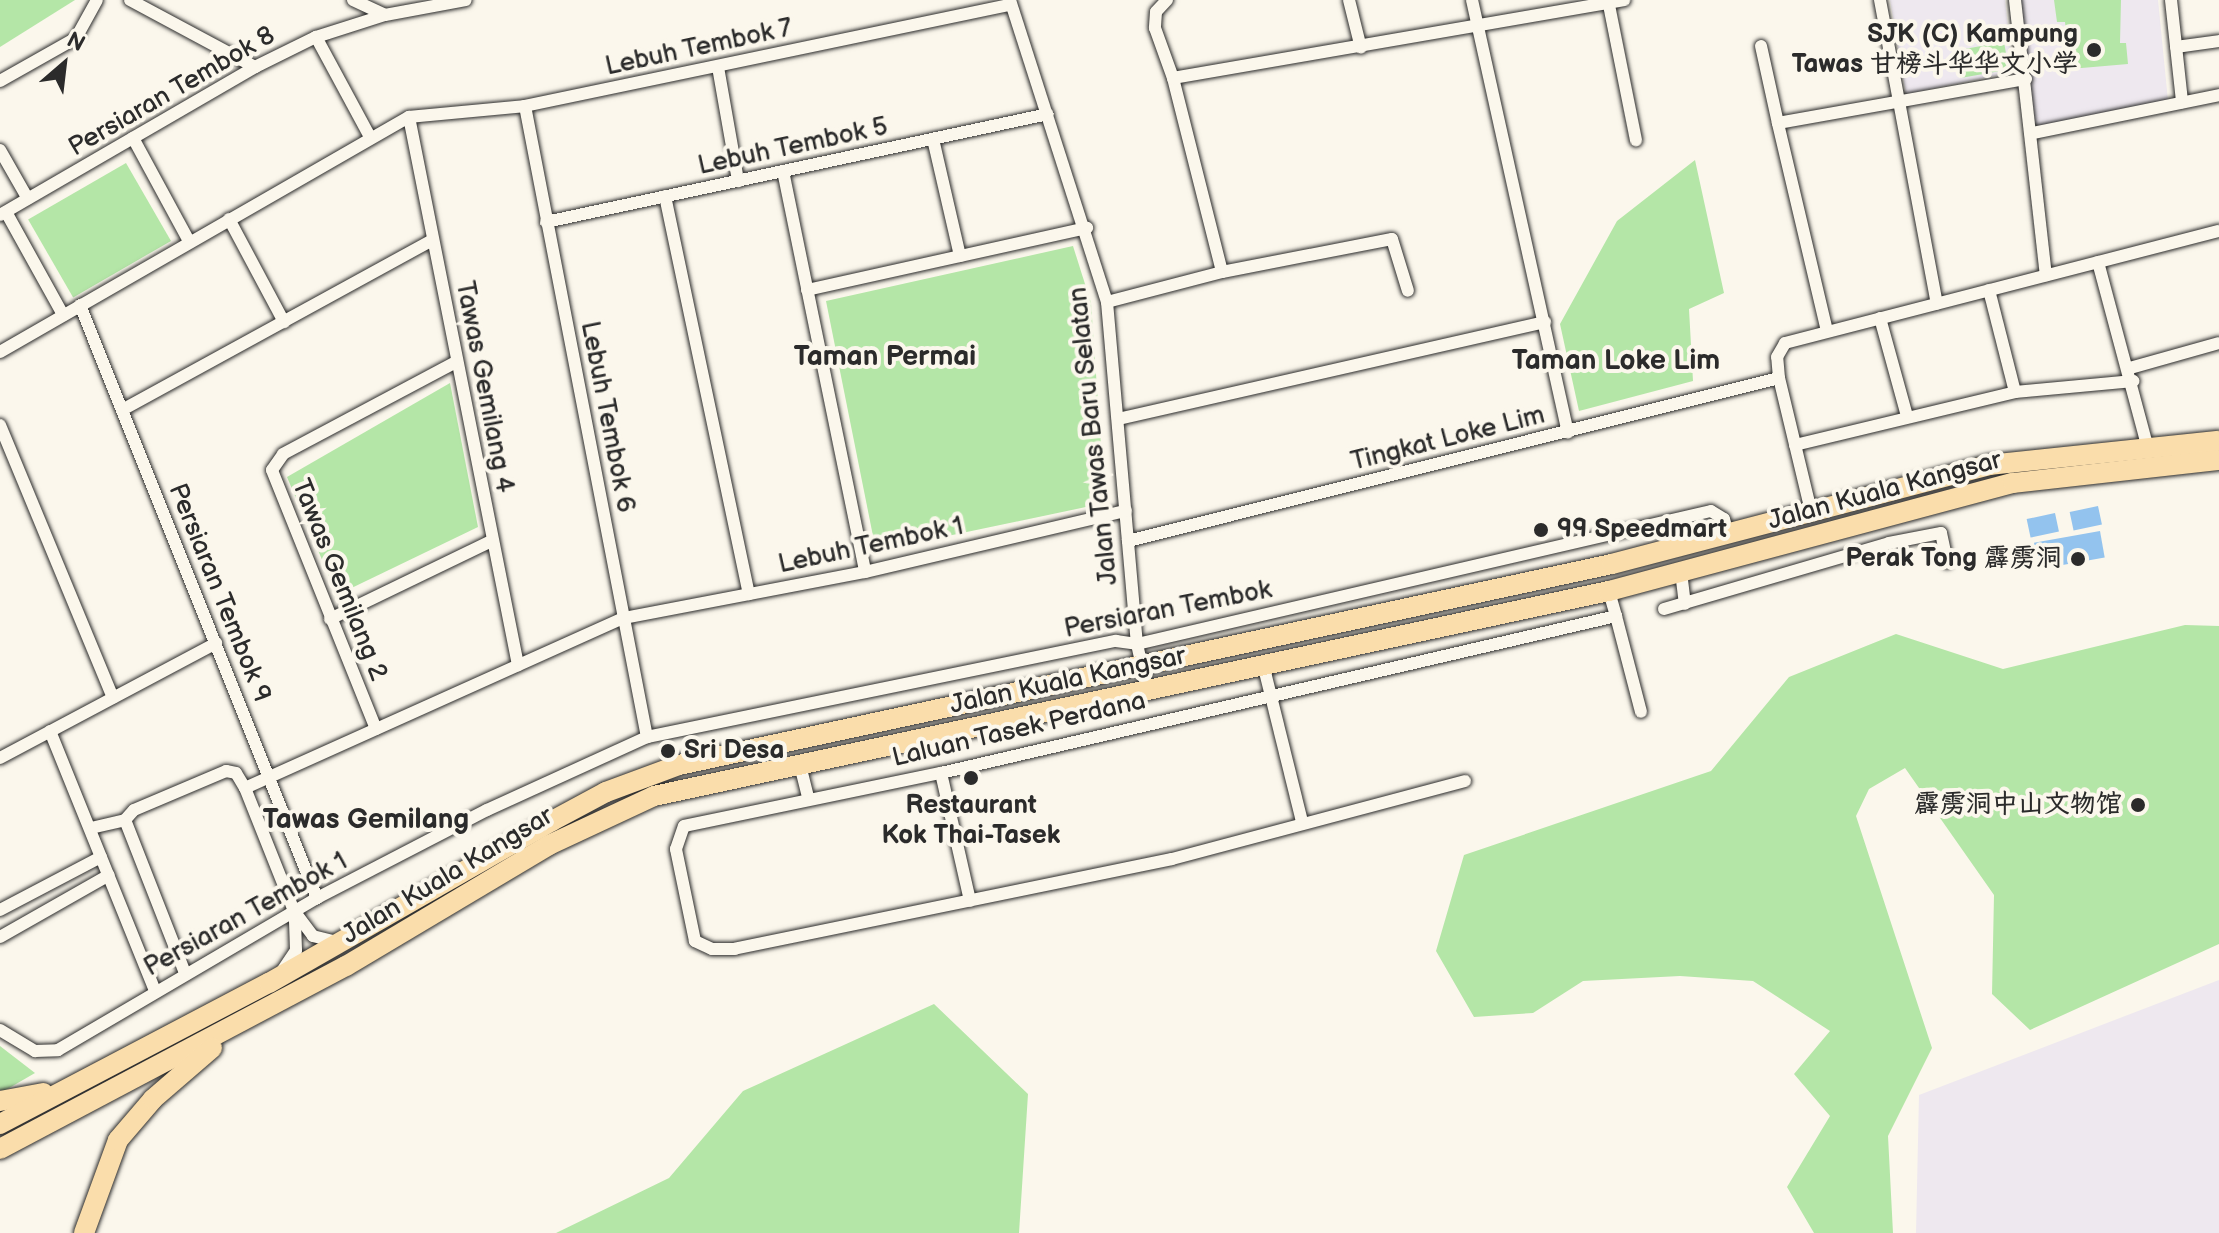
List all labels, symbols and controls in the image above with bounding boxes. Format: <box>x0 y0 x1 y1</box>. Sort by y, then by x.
street label: Lebuh Tembok 7 <box>602 13 796 83</box>
place label: SJK (C) Kampung Tawas 甘榜斗华华文小学 <box>1792 19 2078 80</box>
street label: Persiaran Tembok 8 <box>63 20 281 164</box>
north arrow <box>24 24 104 104</box>
text: N <box>62 27 89 58</box>
marker: SJK (C) Kampung Tawas 甘榜斗华华文小学 <box>2085 41 2103 59</box>
street label: Lebuh Tembok 5 <box>695 112 891 182</box>
street label: Tawas Gemilang 4 <box>448 279 520 495</box>
street label: Jalan Tawas Baru Selatan <box>1063 285 1125 587</box>
street label: Lebuh Tembok 6 <box>573 318 641 516</box>
district label: Taman Permai <box>794 340 976 374</box>
district label: Taman Loke Lim <box>1512 344 1720 378</box>
street label: Tingkat Loke Lim <box>1348 400 1548 478</box>
street label: Jalan Kuala Kangsar <box>1765 445 2005 537</box>
street label: Tawas Gemilang 2 <box>284 475 394 685</box>
street label: Persiaran Tembok 9 <box>161 479 277 707</box>
street label: Lebuh Tembok 1 <box>775 511 967 581</box>
place label: 99 Speedmart <box>1557 514 1727 546</box>
marker: 99 Speedmart <box>1532 521 1550 539</box>
place label: Perak Tong 霹雳洞 <box>1846 543 2062 575</box>
marker: Perak Tong 霹雳洞 <box>2069 550 2087 568</box>
street label: Persiaran Tembok <box>1061 575 1275 645</box>
street label: Jalan Kuala Kangsar <box>947 641 1189 721</box>
street label: Laluan Tasek Perdana <box>889 686 1149 774</box>
place label: Sri Desa <box>684 735 784 767</box>
marker: Sri Desa <box>659 742 677 760</box>
marker: Restaurant Kok Thai-Tasek <box>962 769 980 787</box>
place label: 霹雳洞中山文物馆 <box>1914 789 2122 821</box>
place label: Restaurant Kok Thai-Tasek <box>882 790 1060 852</box>
marker: 霹雳洞中山文物馆 <box>2129 796 2147 814</box>
street label: Jalan Kuala Kangsar <box>337 801 559 951</box>
district label: Tawas Gemilang <box>263 803 469 837</box>
street label: Persiaran Tembok 1 <box>139 846 353 984</box>

